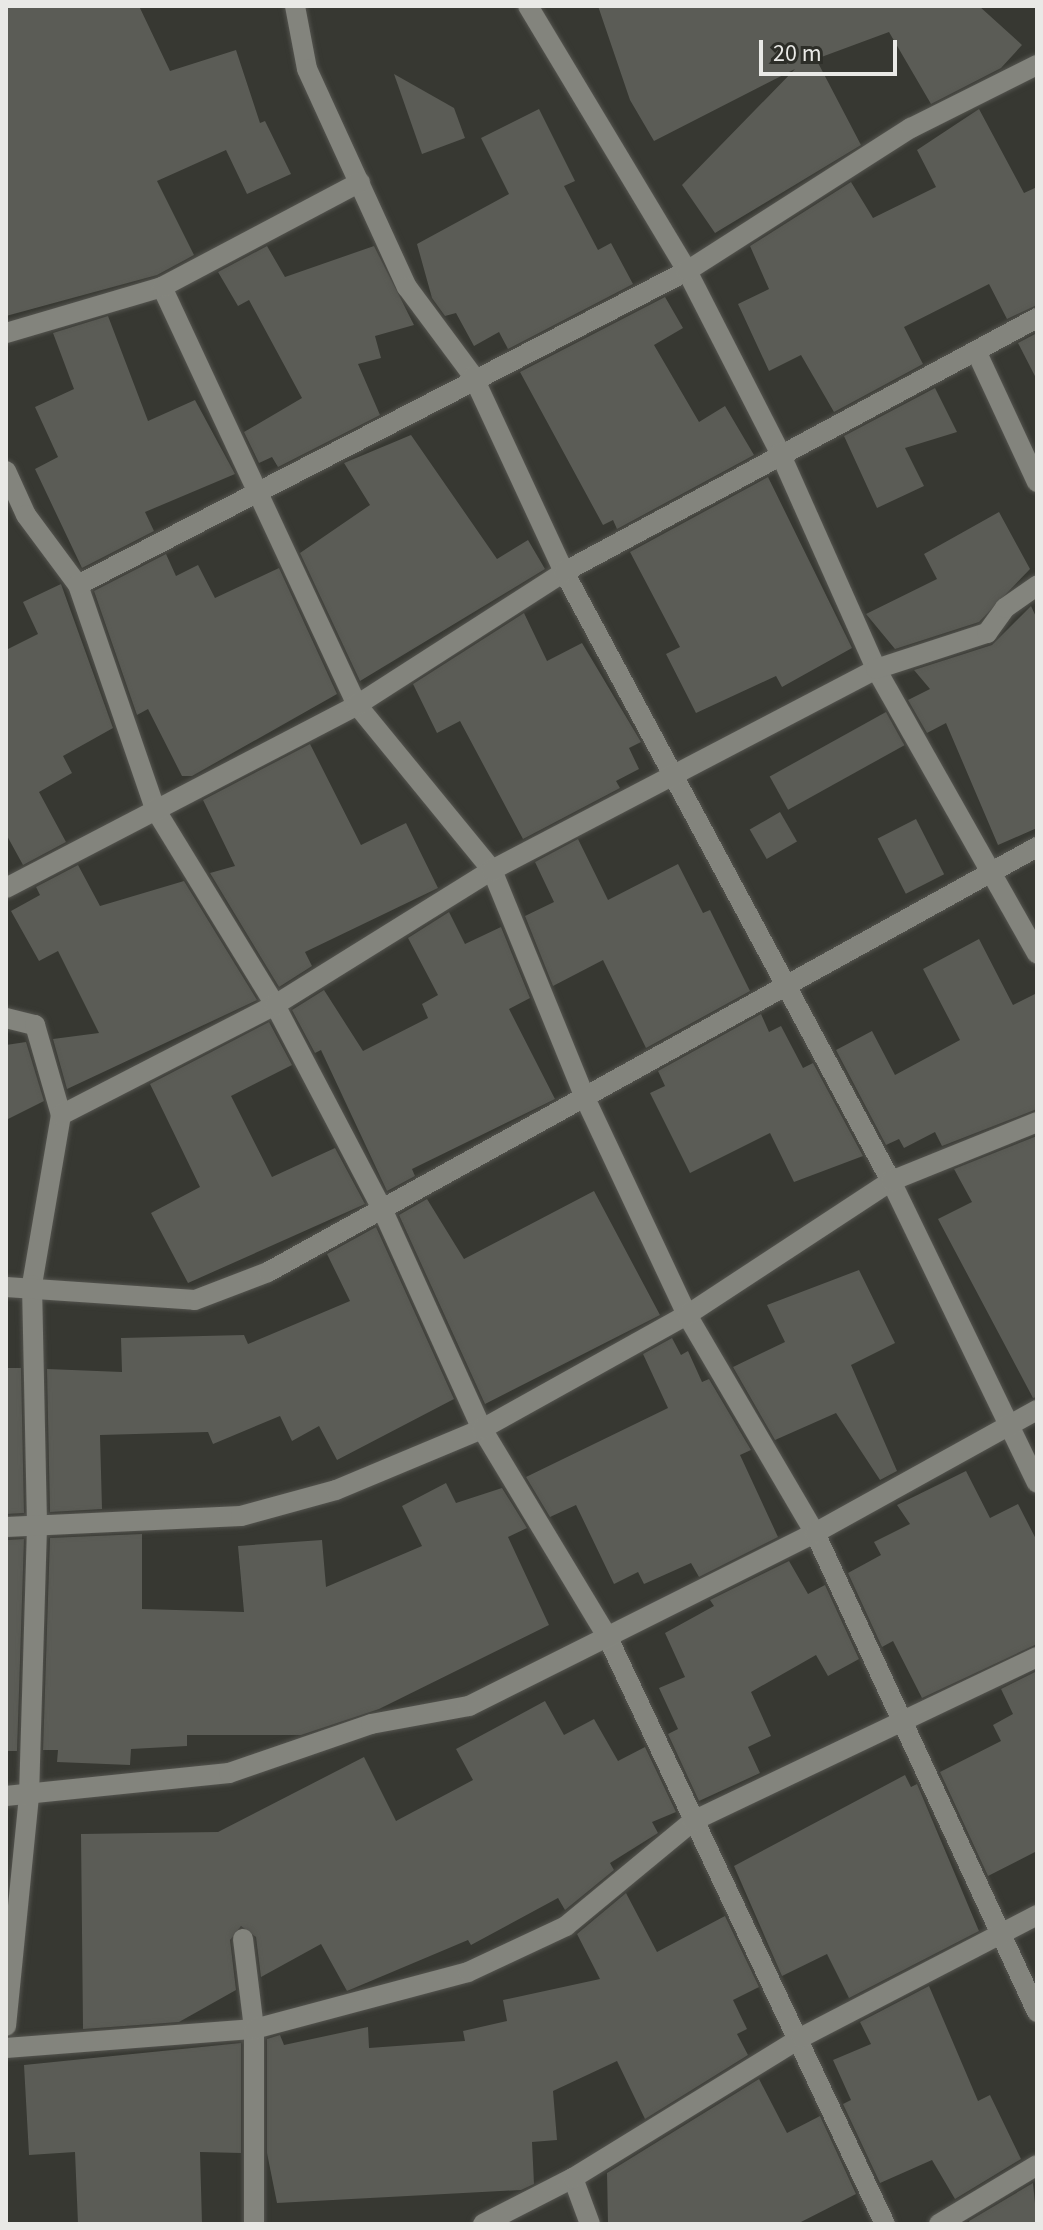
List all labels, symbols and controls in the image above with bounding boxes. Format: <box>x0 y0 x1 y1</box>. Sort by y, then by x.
scale bar <box>763 24 901 74</box>
text: 20 m <box>773 36 822 71</box>

